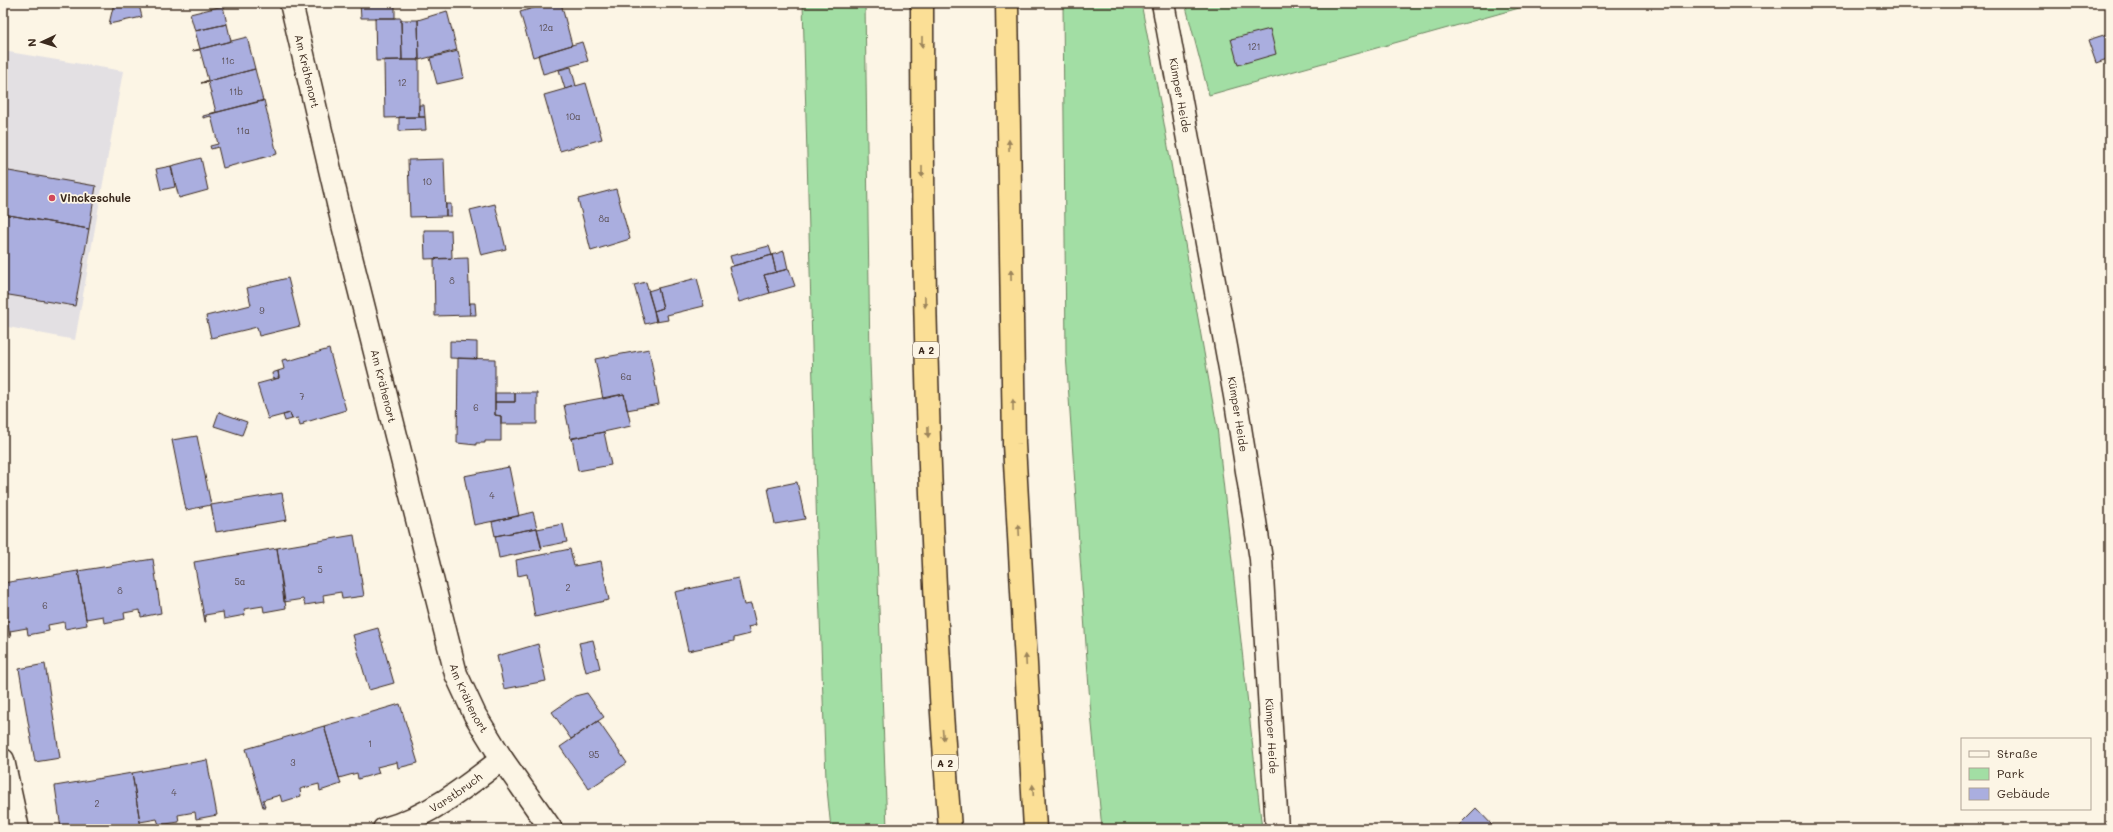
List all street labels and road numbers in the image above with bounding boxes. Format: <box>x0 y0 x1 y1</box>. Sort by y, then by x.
street label: Am Krähenort <box>292 33 323 109</box>
street label: Kümper Heide <box>1166 57 1195 134</box>
road number: A 2 <box>913 342 939 358</box>
street label: Am Krähenort <box>368 348 400 424</box>
street label: Kümper Heide <box>1225 375 1252 453</box>
street label: Am Krähenort <box>447 662 492 735</box>
street label: Kümper Heide <box>1262 698 1282 775</box>
road number: A 2 <box>932 755 958 771</box>
street label: Varstbruch <box>426 769 485 815</box>

